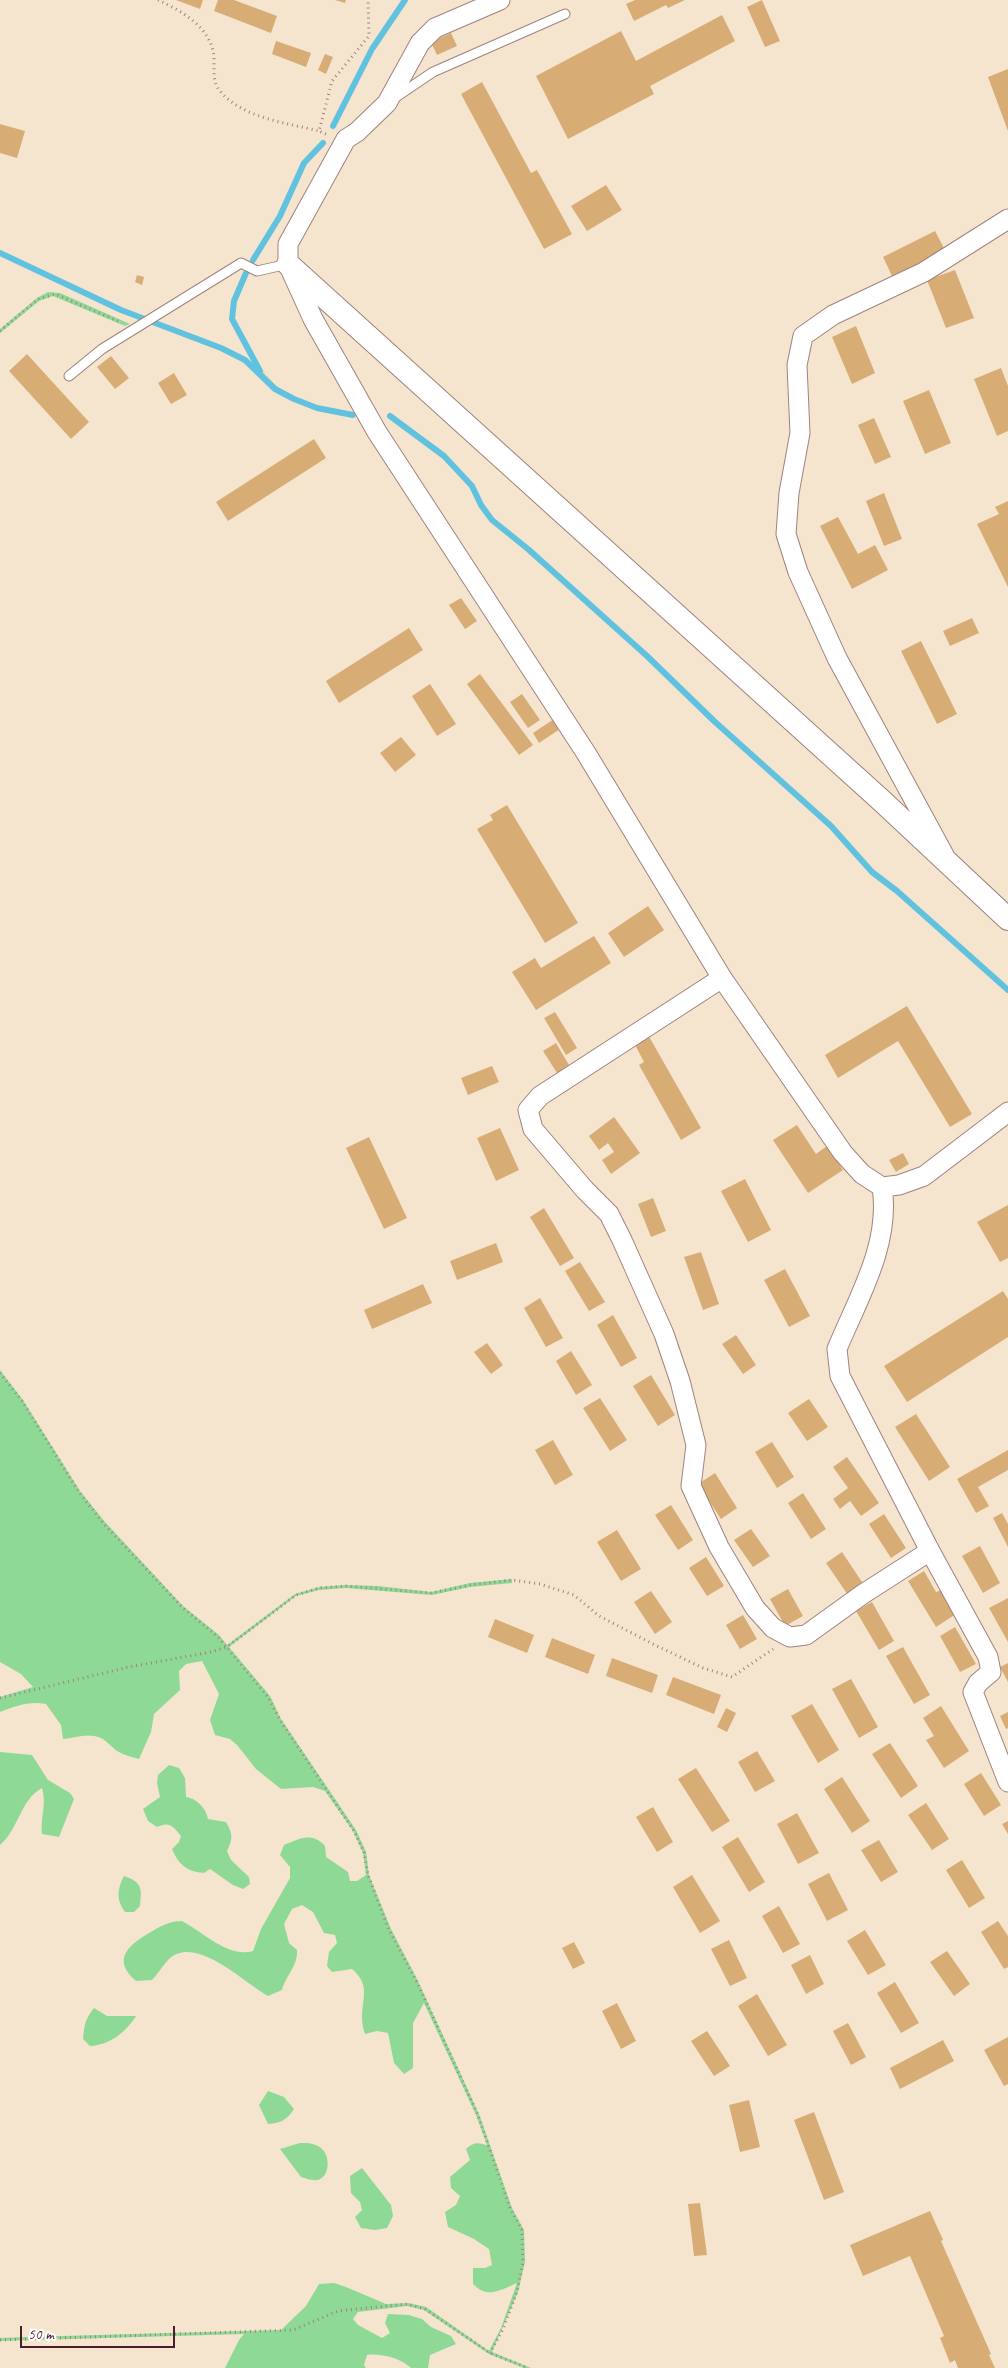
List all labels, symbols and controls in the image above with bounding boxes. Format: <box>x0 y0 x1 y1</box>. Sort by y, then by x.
scale bar <box>22 2316 178 2348</box>
text: 50 m <box>28 2325 54 2344</box>

